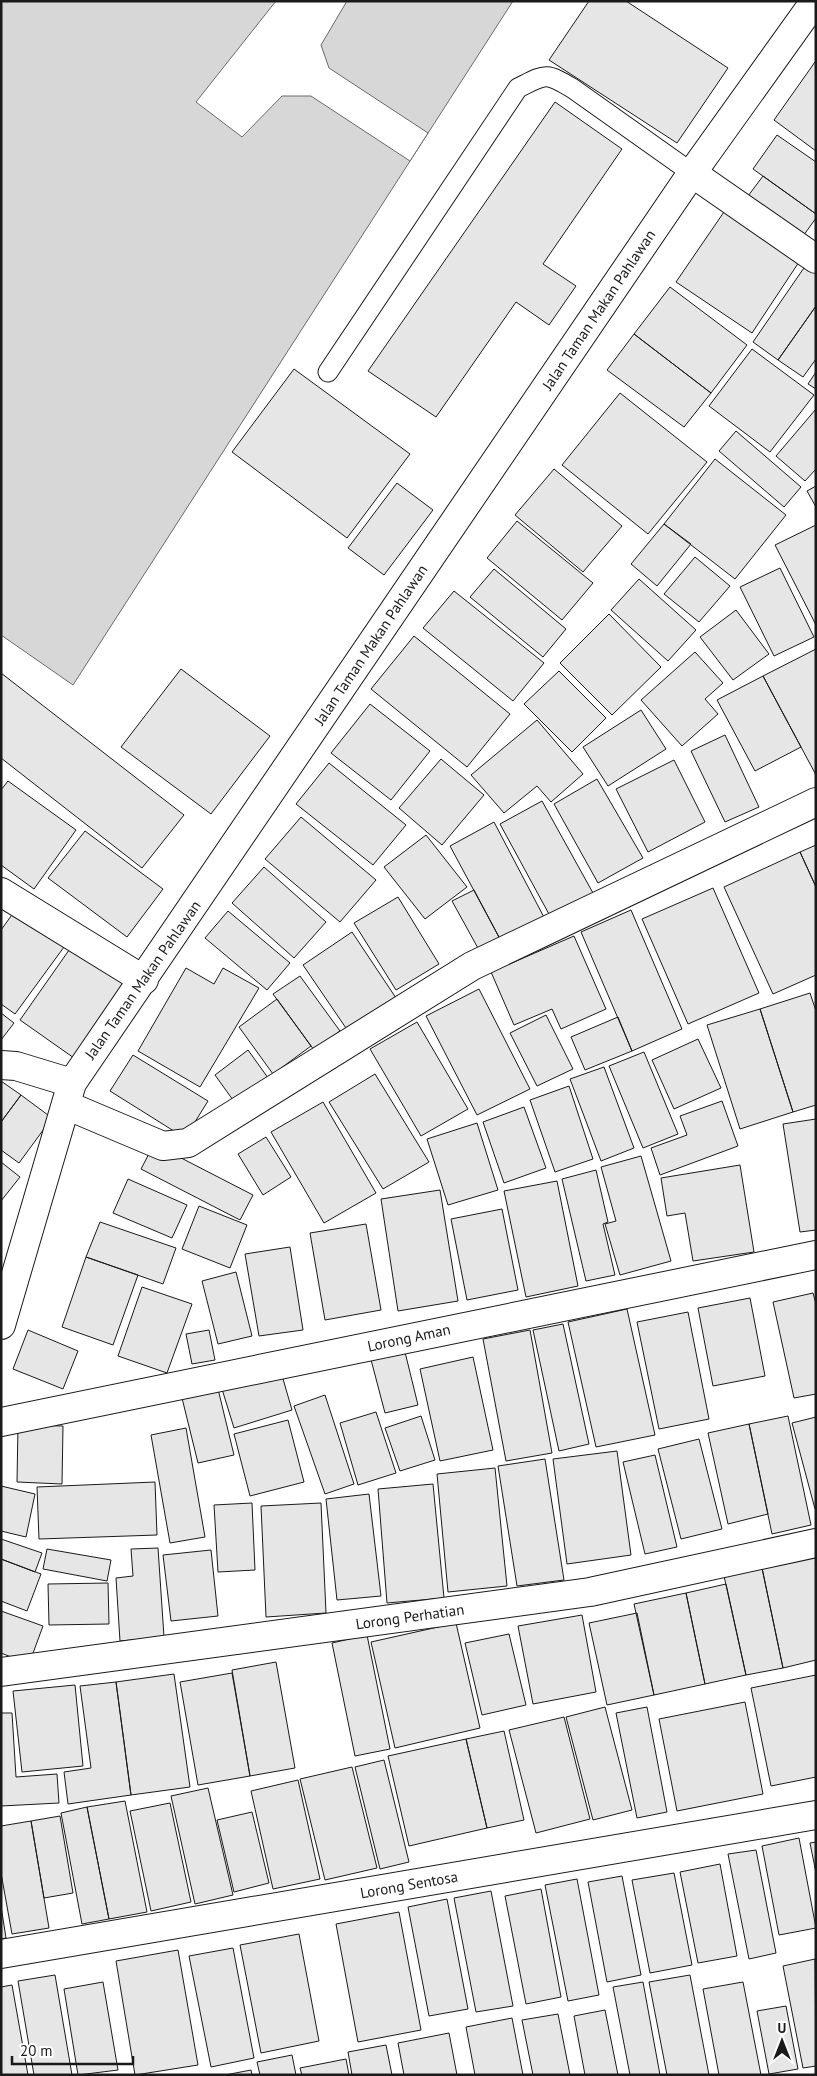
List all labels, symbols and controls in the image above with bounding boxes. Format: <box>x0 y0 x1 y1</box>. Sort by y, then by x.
street label: Jalan Taman Makan Pahlawan <box>537 226 659 394</box>
street label: Jalan Taman Makan Pahlawan <box>309 561 431 729</box>
street label: Jalan Taman Makan Pahlawan <box>80 897 205 1064</box>
street label: Lorong Aman <box>366 1319 452 1356</box>
street label: Lorong Perhatian <box>354 1599 465 1634</box>
street label: Lorong Sentosa <box>359 1867 459 1902</box>
north arrow <box>757 2016 807 2066</box>
text: U <box>778 2019 786 2037</box>
scale bar <box>12 2034 134 2066</box>
text: 20 m <box>20 2041 53 2060</box>

